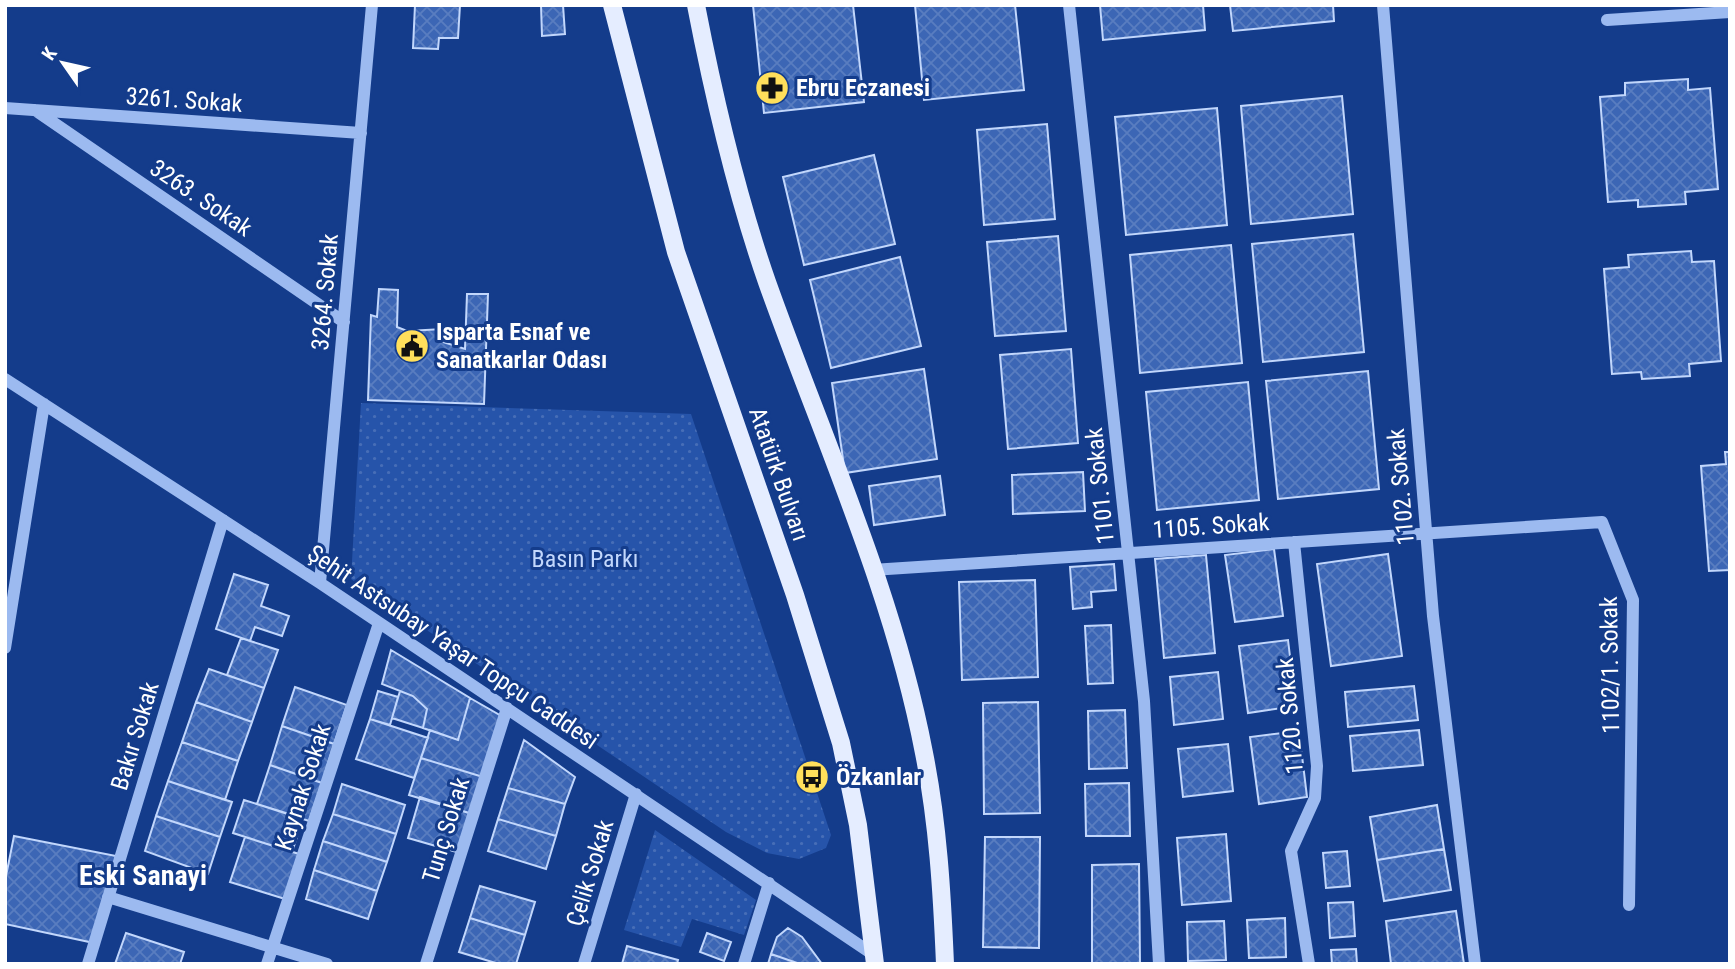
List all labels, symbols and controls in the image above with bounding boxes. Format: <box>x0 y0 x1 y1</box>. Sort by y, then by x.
north arrow <box>28 28 98 98</box>
text: K <box>37 43 62 65</box>
pharmacy icon: Ebru Eczanesi <box>753 69 791 107</box>
place label: Ebru Eczanesi <box>796 74 930 102</box>
street label: 3261. Sokak <box>125 82 243 118</box>
street label: 3263. Sokak <box>145 154 257 242</box>
street label: 3264. Sokak <box>306 232 344 351</box>
place label: Isparta Esnaf ve Sanatkarlar Odası <box>436 318 607 374</box>
public building icon: Isparta Esnaf ve Sanatkarlar Odası <box>393 327 431 365</box>
street label: Atatürk Bulvarı <box>743 404 815 544</box>
street label: 1101. Sokak <box>1080 426 1120 546</box>
street label: 1102. Sokak <box>1382 427 1420 546</box>
street label: 1105. Sokak <box>1152 508 1270 544</box>
street label: Şehit Astsubay Yaşar Topçu Caddesi <box>302 539 604 755</box>
park label: Basın Parkı <box>532 545 638 573</box>
street label: 1102/1. Sokak <box>1595 596 1625 734</box>
street label: 1120. Sokak <box>1271 656 1309 775</box>
street label: Bakır Sokak <box>105 678 165 793</box>
street label: Kaynak Sokak <box>269 720 337 854</box>
bus stop icon: Özkanlar <box>793 758 831 796</box>
place label: Özkanlar <box>836 763 921 791</box>
street label: Tunç Sokak <box>417 774 475 886</box>
street label: Çelik Sokak <box>561 816 619 930</box>
district label: Eski Sanayi <box>79 859 207 892</box>

